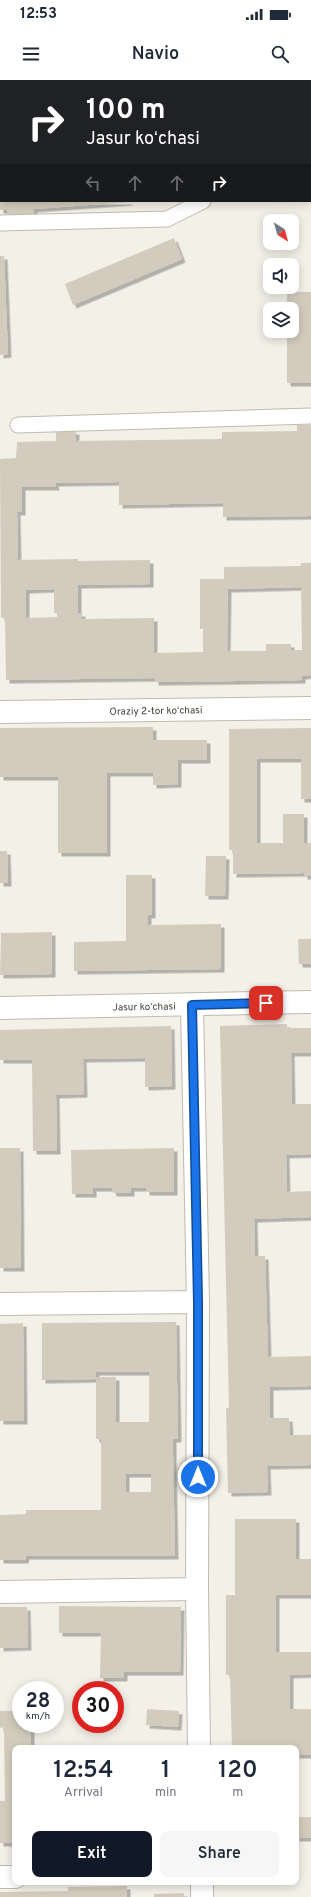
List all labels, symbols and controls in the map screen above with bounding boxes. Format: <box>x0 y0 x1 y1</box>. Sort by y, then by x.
text: 12:53 <box>20 5 57 24</box>
icon: menu <box>20 43 42 65</box>
text: Navio <box>132 43 179 66</box>
icon: search <box>269 43 291 65</box>
text: 100 m <box>86 93 166 129</box>
icon: right <box>20 96 72 148</box>
text: Jasur koʻchasi <box>86 128 200 151</box>
icon: left <box>82 172 104 194</box>
icon: ahead <box>124 172 146 194</box>
icon: ahead <box>166 172 188 194</box>
icon: right <box>208 172 230 194</box>
north arrow <box>263 214 299 250</box>
map controls <box>263 214 299 338</box>
button: sound <box>263 258 299 294</box>
button: layers <box>263 302 299 338</box>
street label: Oraziy 2-tor koʻchasi <box>109 704 203 719</box>
pin <box>249 986 283 1020</box>
icon: arrive <box>255 992 277 1014</box>
street label: Jasur koʻchasi <box>112 1000 176 1015</box>
position arrow <box>177 1456 219 1498</box>
speed limit sign: 30 <box>72 1681 124 1733</box>
text: 28 <box>26 1689 50 1715</box>
text: km/h <box>26 1710 50 1723</box>
text: 12:54 <box>53 1756 114 1786</box>
text: 1 <box>161 1756 170 1786</box>
text: 120 <box>218 1756 258 1786</box>
text: Arrival <box>64 1785 103 1801</box>
text: min <box>155 1785 177 1801</box>
text: m <box>232 1785 243 1801</box>
button: Exit <box>32 1831 152 1877</box>
button: Share <box>160 1831 279 1877</box>

